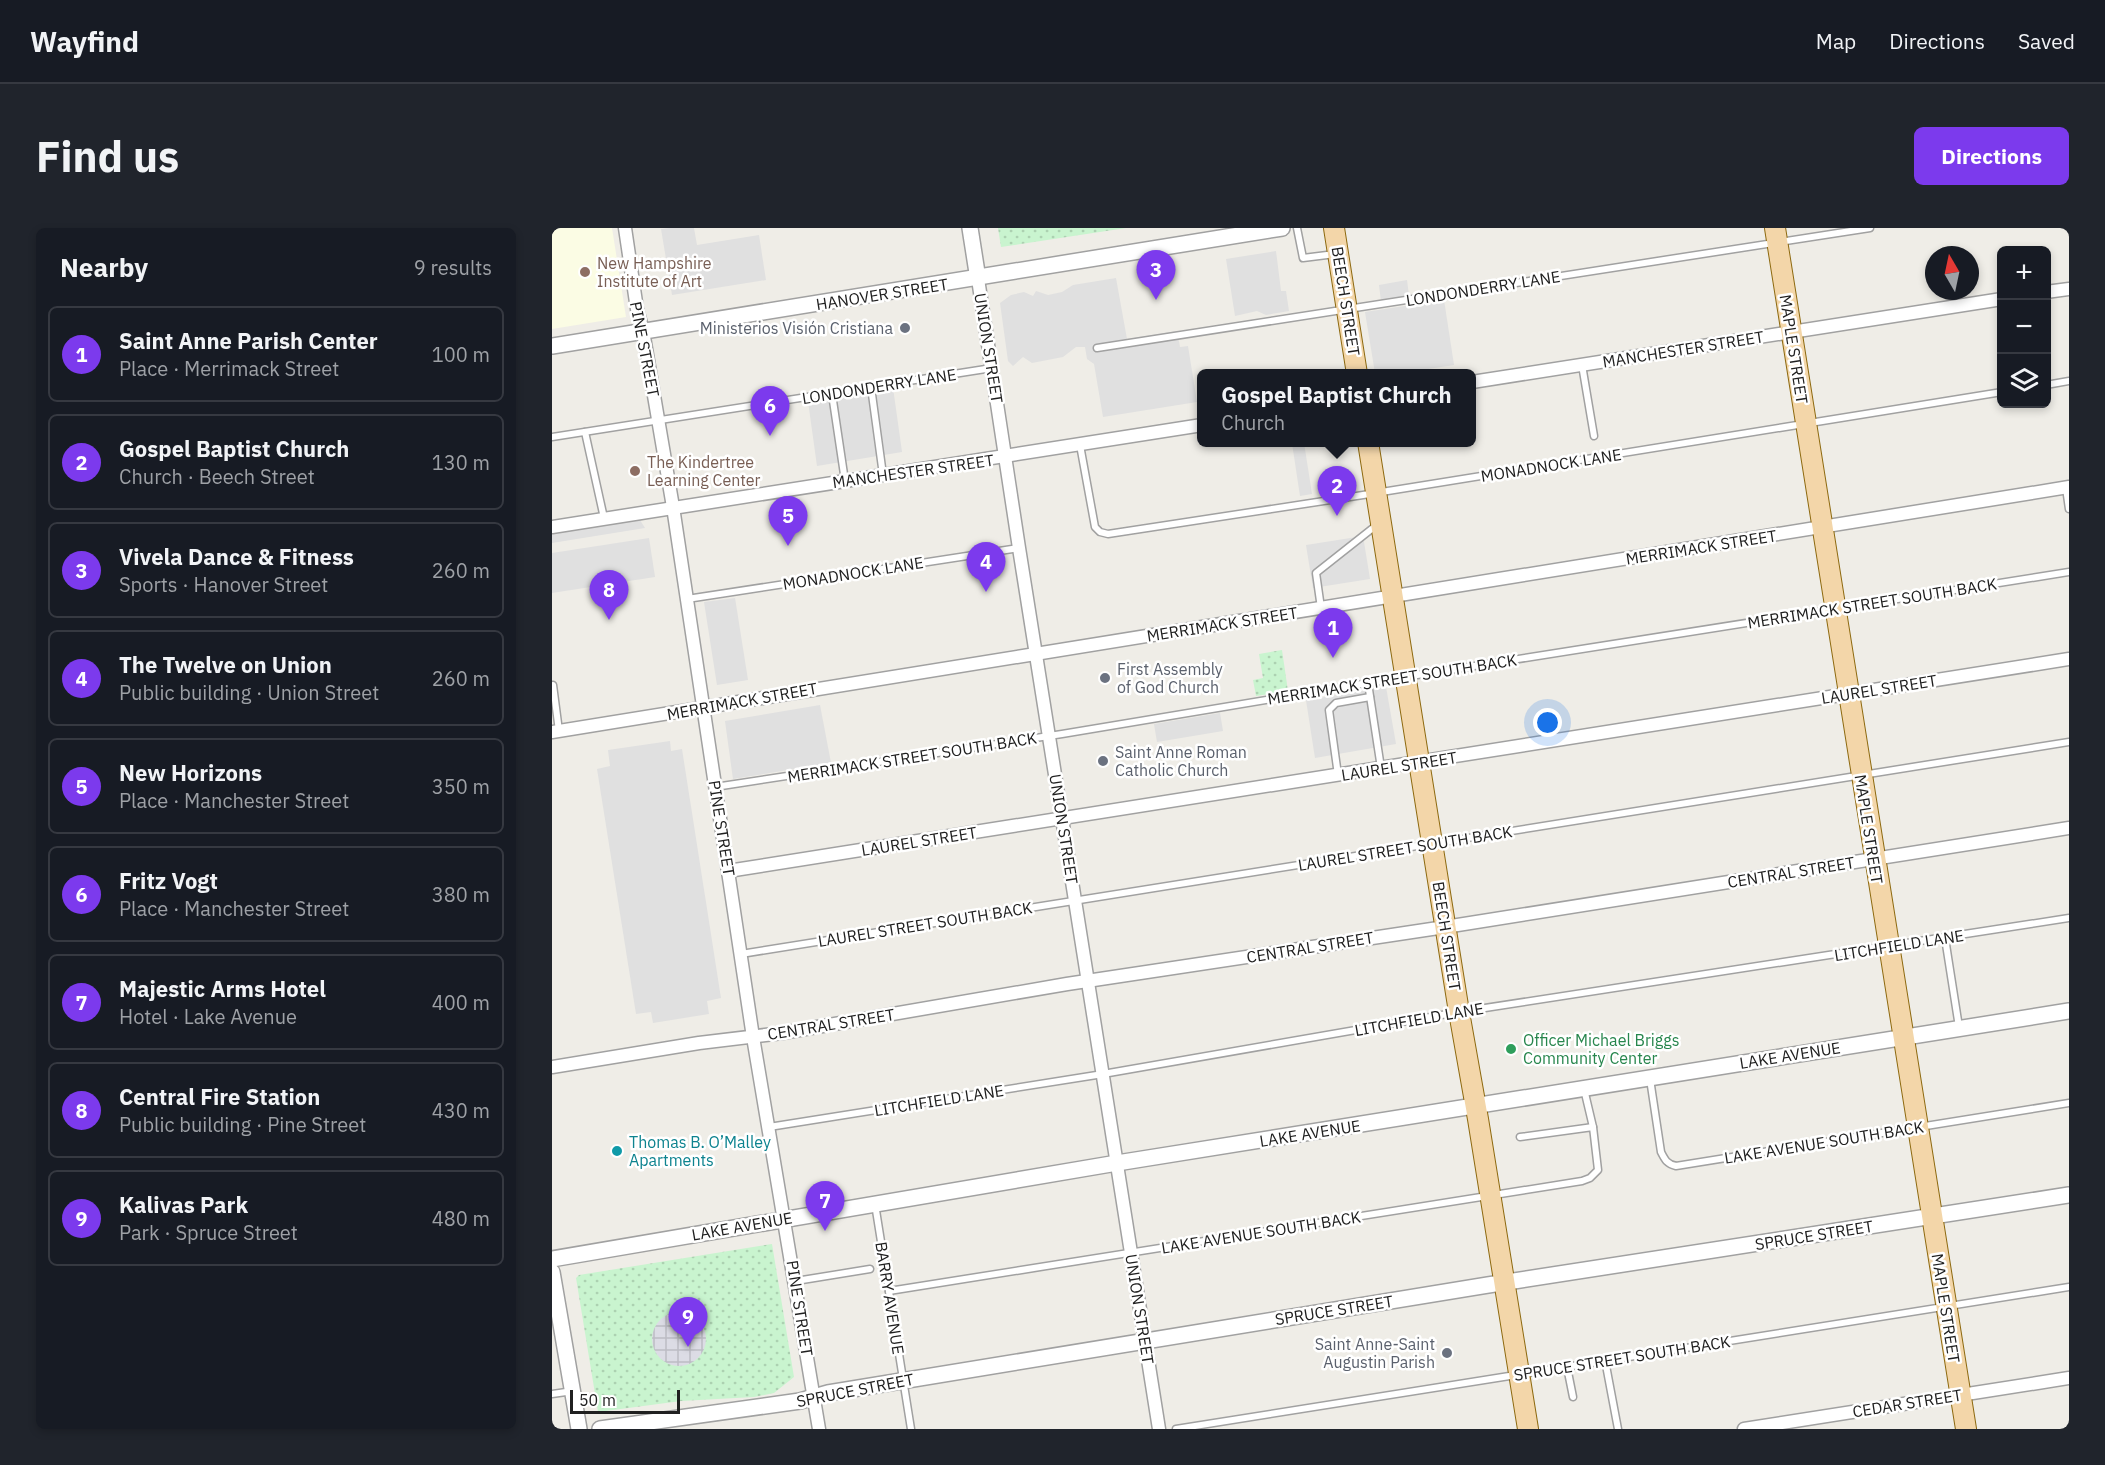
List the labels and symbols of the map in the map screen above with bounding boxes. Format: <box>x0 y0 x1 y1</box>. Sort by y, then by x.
street label: BEECH STREET <box>1327 245 1365 357</box>
north arrow <box>1925 246 1979 300</box>
pin: 3 <box>1136 250 1176 300</box>
place label: New Hampshire Institute of Art <box>597 253 712 291</box>
marker: New Hampshire Institute of Art <box>578 265 592 279</box>
street label: LONDONDERRY LANE <box>1404 266 1562 310</box>
street label: HANOVER STREET <box>815 274 949 314</box>
street label: UNION STREET <box>970 291 1008 405</box>
street label: MAPLE STREET <box>1775 293 1813 405</box>
street label: PINE STREET <box>626 300 664 398</box>
place label: Ministerios Visión Cristiana <box>700 318 893 338</box>
marker: Ministerios Visión Cristiana <box>898 321 912 335</box>
street label: MANCHESTER STREET <box>1601 326 1765 372</box>
street label: LONDONDERRY LANE <box>800 364 958 408</box>
pin: 6 <box>750 386 790 436</box>
street label: MONADNOCK LANE <box>1479 444 1623 486</box>
street label: MANCHESTER STREET <box>831 450 995 492</box>
place label: The Kindertree Learning Center <box>647 452 761 490</box>
marker: The Kindertree Learning Center <box>628 464 642 478</box>
pin: 2 <box>1318 466 1356 516</box>
pin: 5 <box>768 496 808 546</box>
street label: MERRIMACK STREET <box>1624 525 1778 569</box>
pin: 4 <box>966 542 1006 592</box>
street label: MONADNOCK LANE <box>781 552 925 594</box>
pin: 8 <box>590 570 628 620</box>
street label: MERRIMACK STREET SOUTH BACK <box>1746 573 1998 633</box>
street label: MERRIMACK STREET <box>1145 602 1299 646</box>
pin: 1 <box>1314 608 1352 658</box>
street label: MERRIMACK STREET SOUTH BACK <box>1266 649 1518 709</box>
place label: First Assembly of God Church <box>1117 659 1223 697</box>
street label: LAUREL STREET <box>1820 670 1938 708</box>
marker: First Assembly of God Church <box>1098 671 1112 685</box>
street label: MERRIMACK STREET <box>665 678 819 724</box>
your location <box>1533 708 1562 737</box>
street label: MERRIMACK STREET SOUTH BACK <box>786 727 1038 787</box>
place label: Saint Anne Roman Catholic Church <box>1115 742 1247 780</box>
street label: LAUREL STREET <box>1340 747 1458 785</box>
marker: Saint Anne Roman Catholic Church <box>1096 754 1110 768</box>
street label: UNION STREET <box>1045 772 1083 886</box>
street label: MAPLE STREET <box>1850 773 1888 885</box>
street label: PINE STREET <box>705 779 739 877</box>
street label: LAUREL STREET SOUTH BACK <box>1296 821 1514 875</box>
street label: LAUREL STREET <box>860 822 978 860</box>
street label: CENTRAL STREET <box>1726 852 1856 892</box>
street label: BEECH STREET <box>1428 880 1466 992</box>
street label: LAUREL STREET SOUTH BACK <box>816 897 1034 951</box>
street label: LITCHFIELD LANE <box>1833 925 1965 965</box>
street label: CENTRAL STREET <box>1245 927 1375 967</box>
street label: LITCHFIELD LANE <box>1353 998 1485 1040</box>
street label: CENTRAL STREET <box>766 1004 896 1044</box>
place label: Officer Michael Briggs Community Center <box>1523 1030 1680 1068</box>
street label: LAKE AVENUE <box>1738 1037 1842 1073</box>
marker: Officer Michael Briggs Community Center <box>1504 1042 1518 1056</box>
street label: LITCHFIELD LANE <box>873 1080 1005 1120</box>
street label: LAKE AVENUE <box>1258 1115 1362 1151</box>
street label: LAKE AVENUE SOUTH BACK <box>1723 1116 1925 1168</box>
place label: Thomas B. O’Malley Apartments <box>629 1132 771 1170</box>
marker: Thomas B. O’Malley Apartments <box>610 1144 624 1158</box>
pin: 7 <box>806 1182 844 1231</box>
street label: LAKE AVENUE SOUTH BACK <box>1160 1206 1362 1258</box>
street label: LAKE AVENUE <box>690 1207 794 1245</box>
street label: SPRUCE STREET <box>1754 1216 1874 1254</box>
street label: BARRY AVENUE <box>871 1240 909 1356</box>
street label: UNION STREET <box>1121 1252 1159 1366</box>
street label: MAPLE STREET <box>1927 1252 1965 1364</box>
street label: PINE STREET <box>783 1259 817 1357</box>
street label: SPRUCE STREET <box>1274 1291 1394 1329</box>
pin: 9 <box>668 1298 708 1347</box>
street label: SPRUCE STREET SOUTH BACK <box>1512 1331 1732 1385</box>
place label: Saint Anne-Saint Augustin Parish <box>1315 1334 1435 1372</box>
marker: Saint Anne-Saint Augustin Parish <box>1440 1346 1454 1360</box>
street label: SPRUCE STREET <box>795 1369 915 1411</box>
street label: CEDAR STREET <box>1851 1384 1963 1422</box>
scale bar <box>570 1387 680 1414</box>

